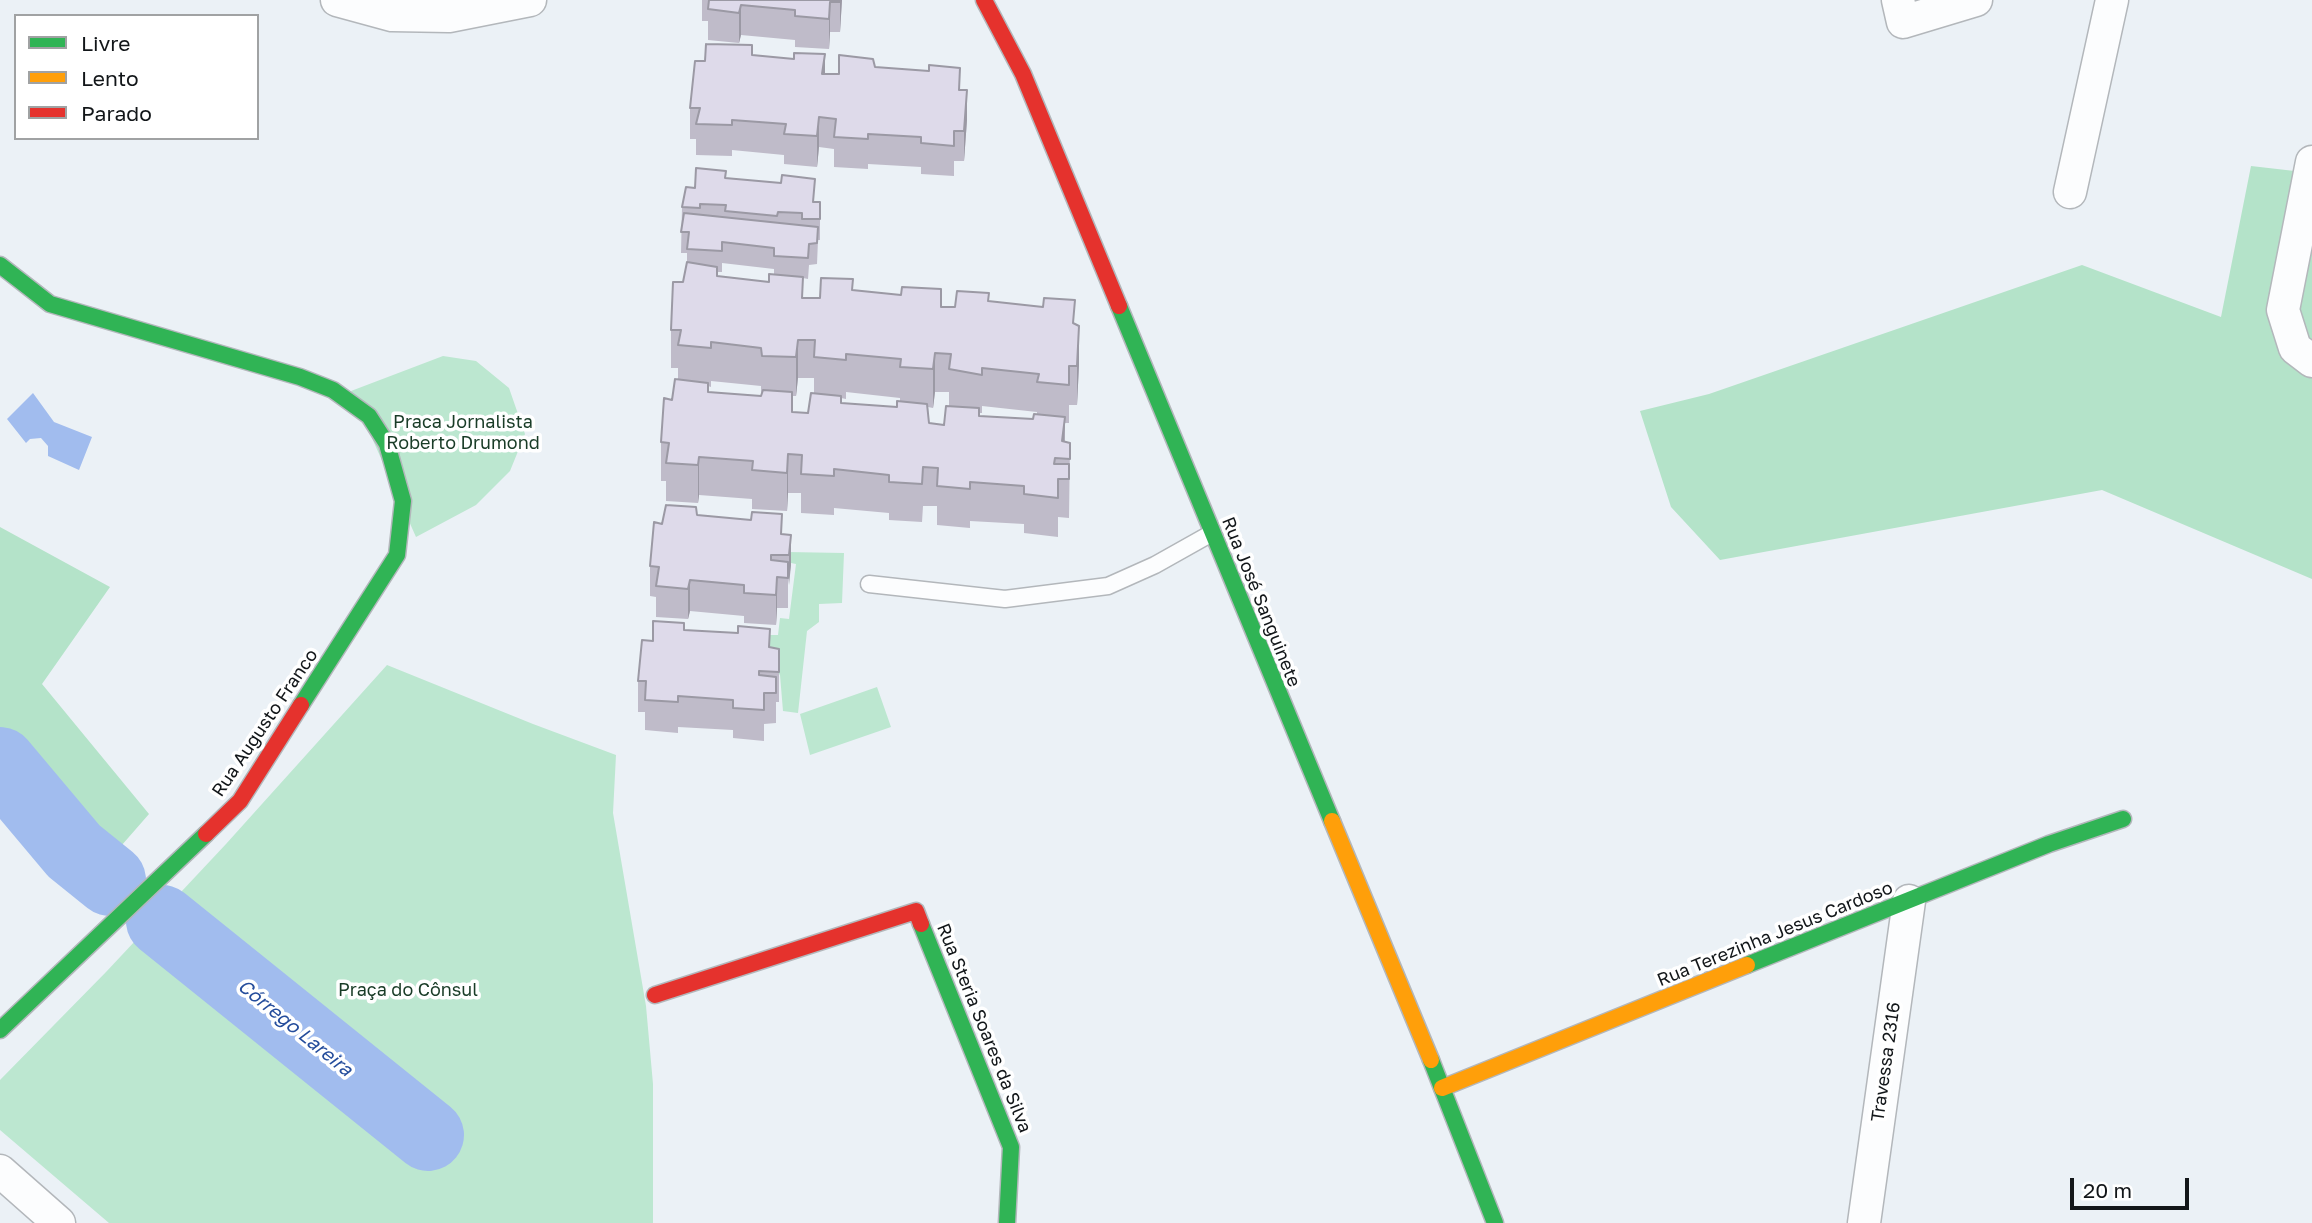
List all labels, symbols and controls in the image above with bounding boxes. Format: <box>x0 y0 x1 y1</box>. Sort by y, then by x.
legend <box>14 14 259 140</box>
text: Livre <box>81 30 131 56</box>
text: Lento <box>81 65 139 91</box>
text: Parado <box>81 100 152 126</box>
park label: Praca Jornalista Roberto Drumond <box>386 411 540 453</box>
street label: Rua José Sanguinete <box>1217 514 1305 690</box>
street label: Rua Augusto Franco <box>208 645 322 801</box>
street label: Rua Terezinha Jesus Cardoso <box>1654 877 1896 991</box>
street label: Rua Steria Soares da Silva <box>932 920 1036 1136</box>
water label: Córrego Lareira <box>233 975 357 1081</box>
park label: Praça do Cônsul <box>338 979 478 1001</box>
street label: Travessa 2316 <box>1867 1001 1905 1123</box>
scale bar <box>2074 1164 2193 1208</box>
text: 20 m <box>2083 1177 2132 1203</box>

